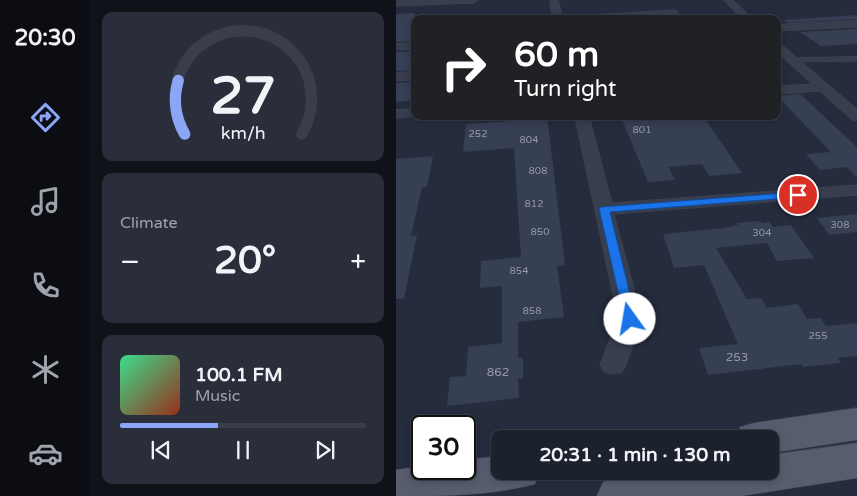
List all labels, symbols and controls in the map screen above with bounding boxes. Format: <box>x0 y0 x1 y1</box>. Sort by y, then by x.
text: 20:30 <box>15 25 75 51</box>
text: 60 m <box>514 34 599 76</box>
icon: right <box>431 35 496 100</box>
text: 27 <box>210 65 276 128</box>
text: Turn right <box>514 76 616 102</box>
icon: directions <box>28 100 63 135</box>
text: km/h <box>221 123 265 144</box>
house number: 801 <box>633 124 651 136</box>
house number: 252 <box>469 128 487 140</box>
house number: 804 <box>520 134 538 146</box>
house number: 808 <box>529 165 547 177</box>
pin <box>777 174 819 216</box>
icon: arrive <box>784 181 812 209</box>
icon: music <box>28 184 63 219</box>
house number: 812 <box>525 198 543 210</box>
text: Climate <box>120 213 178 233</box>
house number: 308 <box>831 219 849 231</box>
house number: 850 <box>531 226 549 238</box>
house number: 304 <box>753 227 771 239</box>
text: 20° <box>214 238 276 284</box>
text: − <box>120 245 140 279</box>
text: + <box>350 245 366 279</box>
house number: 854 <box>510 265 528 277</box>
icon: phone <box>28 268 63 303</box>
position arrow <box>603 292 655 344</box>
house number: 858 <box>523 305 541 317</box>
house number: 255 <box>809 330 827 342</box>
house number: 253 <box>726 350 748 364</box>
icon: climate <box>28 352 63 387</box>
text: 100.1 FM <box>195 364 283 386</box>
house number: 862 <box>487 365 509 379</box>
text: Music <box>195 386 240 406</box>
speed limit sign: 30 <box>411 415 476 480</box>
icon: car <box>28 436 63 471</box>
icon: previous <box>147 436 175 464</box>
icon: pause <box>229 436 257 464</box>
icon: next <box>311 436 339 464</box>
text: 20:31 · 1 min · 130 m <box>539 444 731 466</box>

